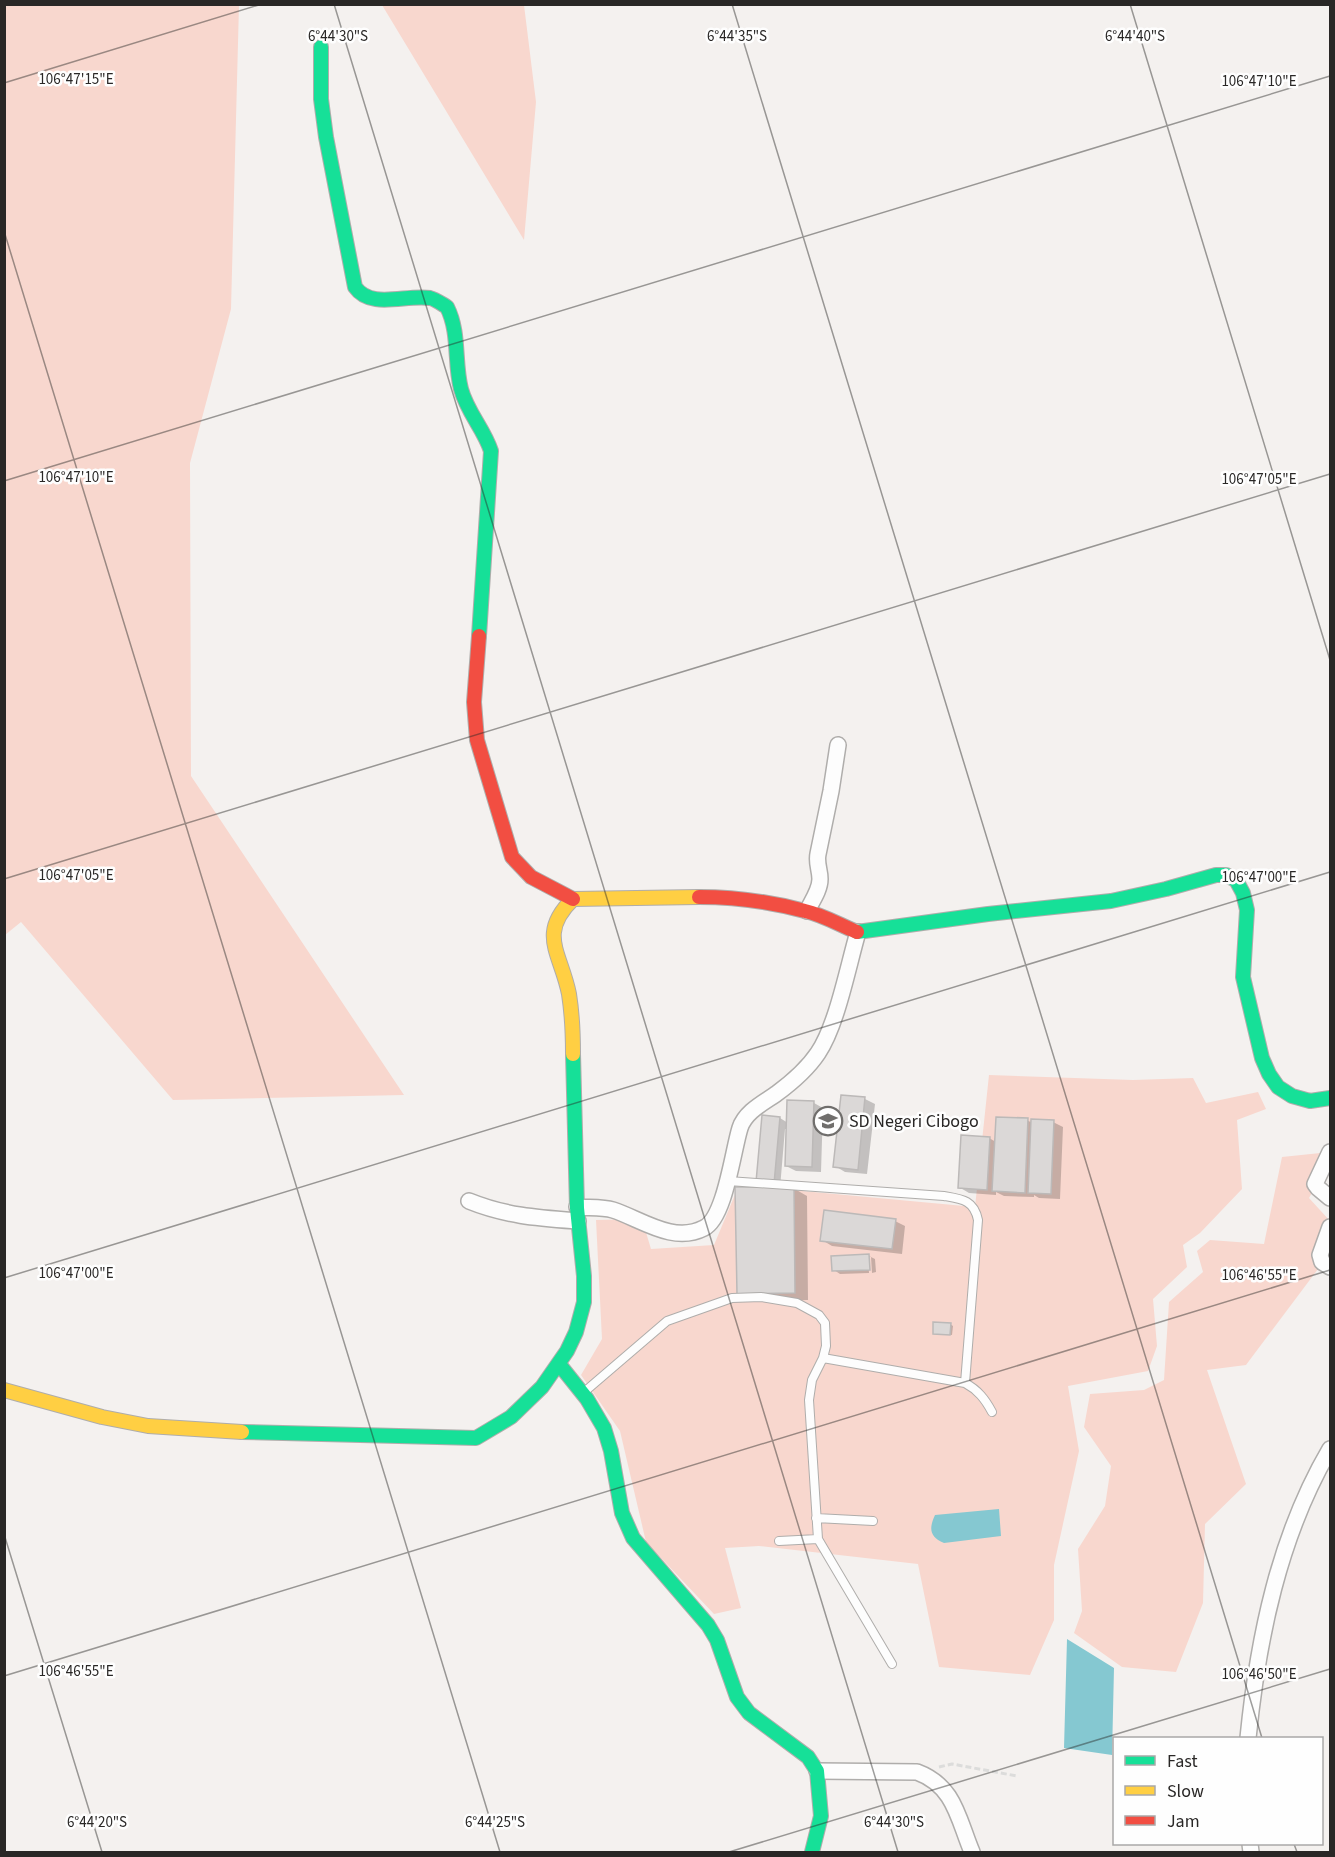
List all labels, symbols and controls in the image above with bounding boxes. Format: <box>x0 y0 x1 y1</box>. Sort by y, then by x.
text: 6°44'30"S <box>308 26 368 47</box>
text: 6°44'35"S <box>707 26 767 47</box>
text: 6°44'40"S <box>1105 26 1165 47</box>
text: 106°47'15"E <box>38 69 114 90</box>
text: 106°47'10"E <box>1221 71 1297 92</box>
text: 106°47'10"E <box>38 467 114 488</box>
text: 106°47'05"E <box>1221 469 1297 490</box>
text: 106°47'05"E <box>38 865 114 886</box>
text: 106°47'00"E <box>1221 867 1297 888</box>
school or university icon: SD Negeri Cibogo <box>812 1105 844 1137</box>
place label: SD Negeri Cibogo <box>849 1109 979 1134</box>
text: 106°47'00"E <box>38 1263 114 1284</box>
text: 106°46'55"E <box>1221 1265 1297 1286</box>
text: 106°46'55"E <box>38 1661 114 1682</box>
text: 106°46'50"E <box>1221 1664 1297 1685</box>
legend <box>1113 1737 1323 1845</box>
text: Fast <box>1167 1749 1198 1774</box>
text: Slow <box>1167 1779 1204 1804</box>
text: Jam <box>1167 1809 1200 1834</box>
text: 6°44'20"S <box>67 1812 127 1833</box>
text: 6°44'25"S <box>465 1812 525 1833</box>
text: 6°44'30"S <box>864 1812 924 1833</box>

